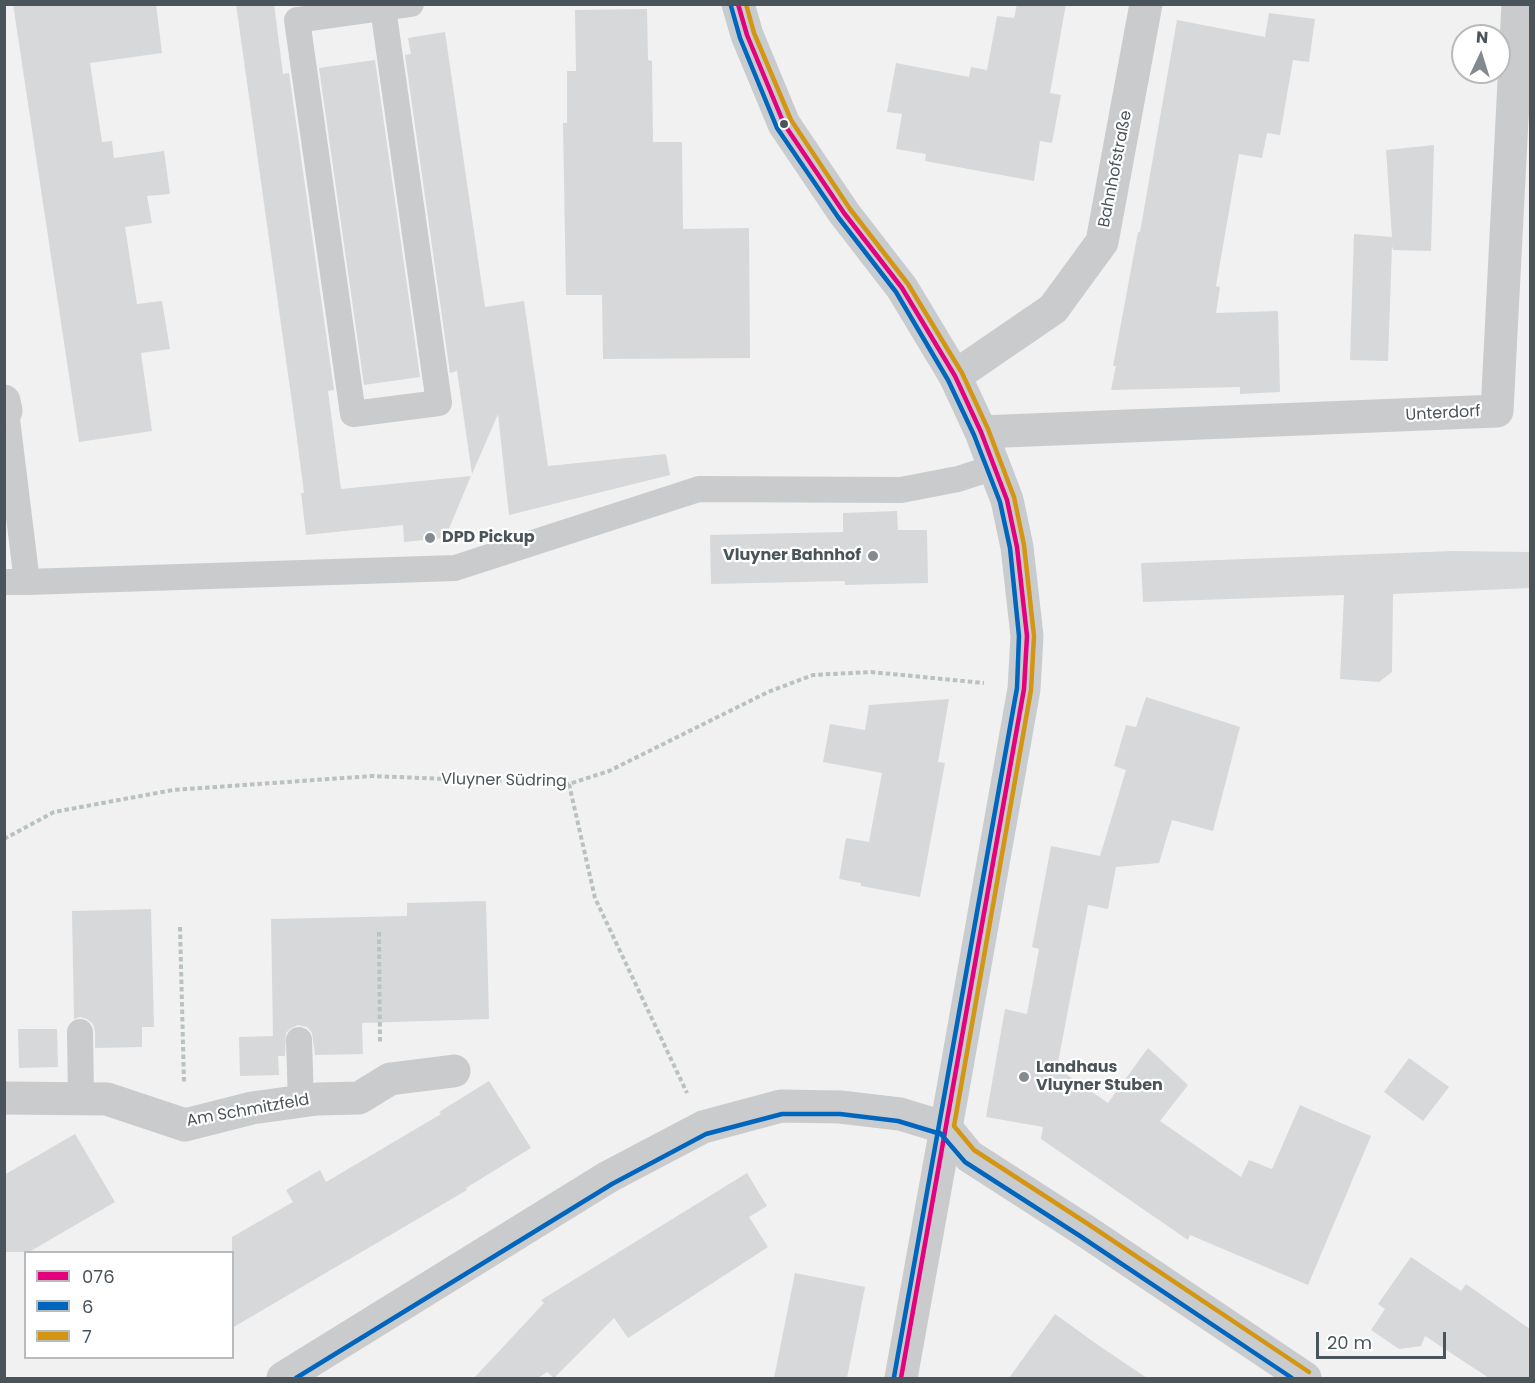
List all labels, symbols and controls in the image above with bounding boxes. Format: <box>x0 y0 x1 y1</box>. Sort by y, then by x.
north arrow <box>1451 24 1511 84</box>
text: N <box>1475 26 1489 49</box>
street label: Bahnhofstraße <box>1095 109 1137 229</box>
unlabelled marker <box>778 118 790 130</box>
street label: Unterdorf <box>1405 402 1481 426</box>
place label: DPD Pickup <box>442 528 535 548</box>
marker: DPD Pickup <box>423 531 437 545</box>
place label: Vluyner Bahnhof <box>723 546 861 566</box>
marker: Vluyner Bahnhof <box>866 549 880 563</box>
street label: Vluyner Südring <box>441 770 567 792</box>
place label: Landhaus Vluyner Stuben <box>1036 1058 1163 1096</box>
marker: Landhaus Vluyner Stuben <box>1017 1070 1031 1084</box>
street label: Am Schmitzfeld <box>185 1091 311 1131</box>
legend <box>24 1251 234 1359</box>
text: 076 <box>82 1264 115 1289</box>
text: 6 <box>82 1294 93 1319</box>
scale bar <box>1319 1320 1450 1358</box>
text: 7 <box>82 1324 92 1349</box>
text: 20 m <box>1327 1330 1372 1355</box>

